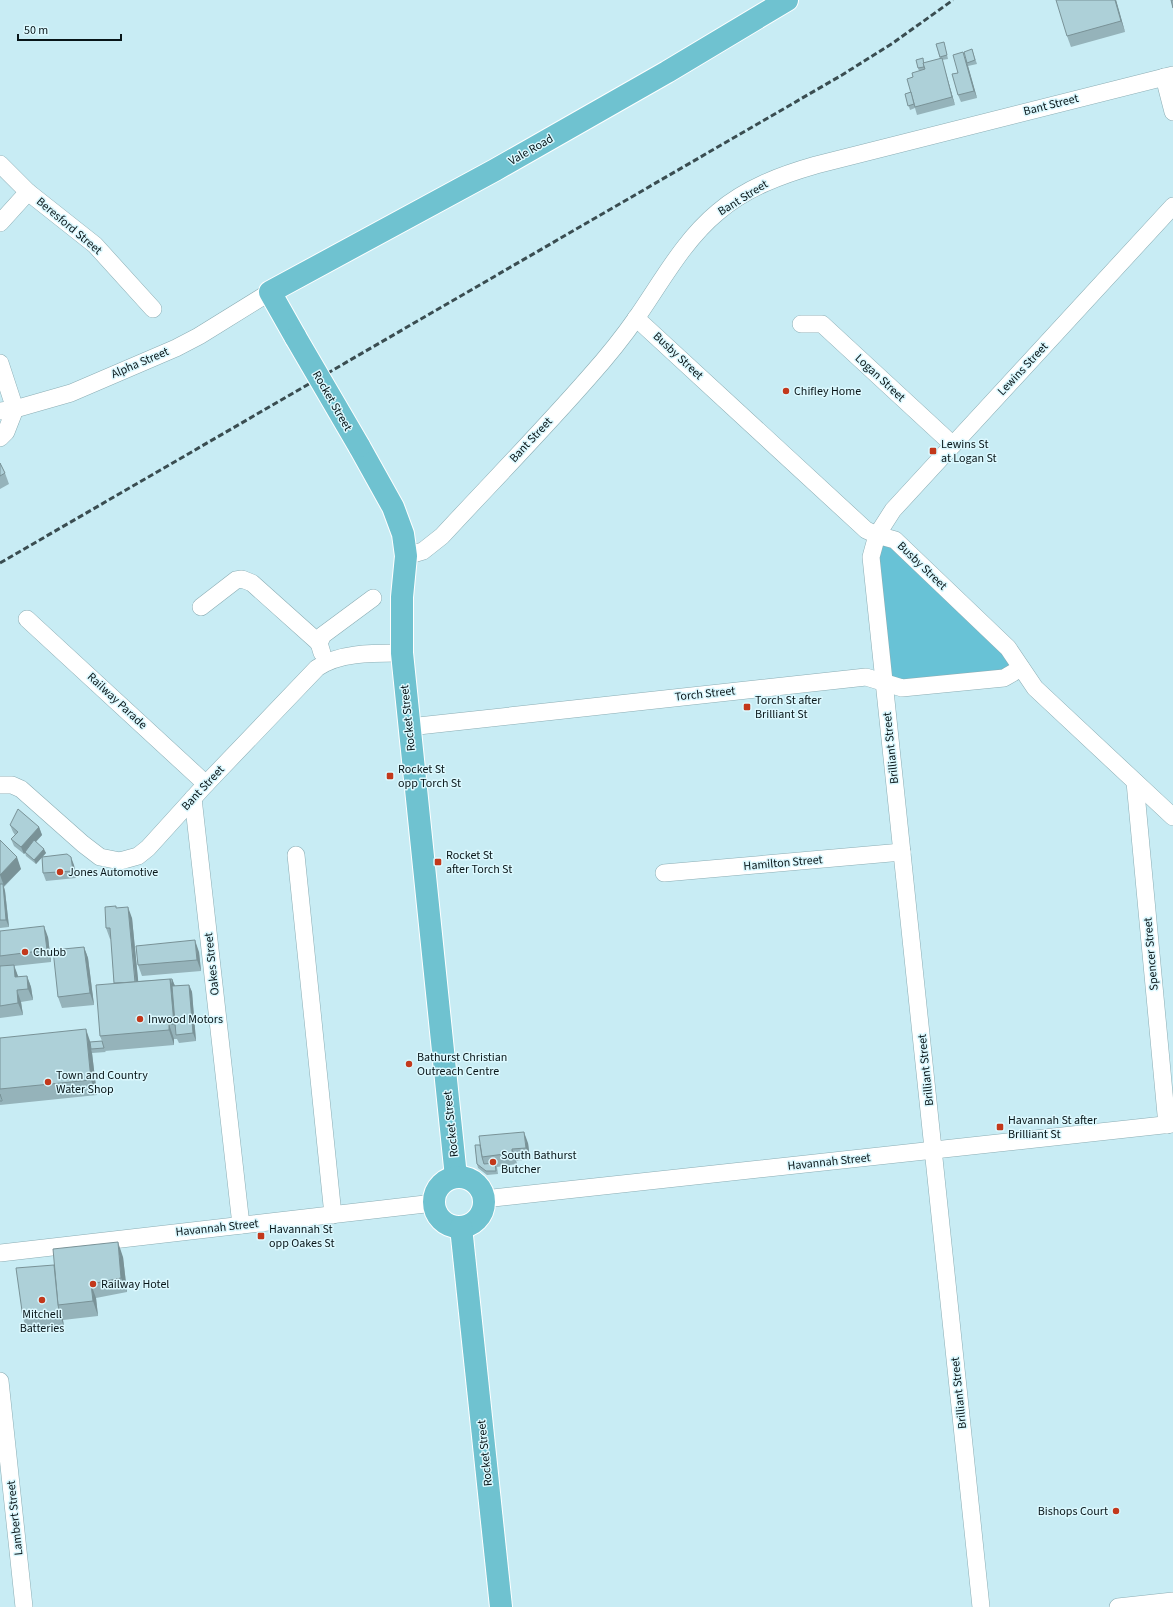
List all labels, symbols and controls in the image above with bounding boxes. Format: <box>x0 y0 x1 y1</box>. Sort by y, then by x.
scale bar <box>18 16 121 42</box>
text: 50 m <box>24 22 48 39</box>
street label: Bant Street <box>1022 90 1080 120</box>
street label: Vale Road <box>505 130 557 170</box>
street label: Bant Street <box>715 176 771 220</box>
street label: Beresford Street <box>32 193 106 259</box>
street label: Busby Street <box>649 328 707 384</box>
street label: Lewins Street <box>994 339 1052 399</box>
street label: Alpha Street <box>108 343 172 383</box>
street label: Logan Street <box>851 350 909 406</box>
street label: Rocket Street <box>308 368 356 434</box>
place label: Chifley Home <box>794 383 861 400</box>
marker: Chifley Home <box>781 386 791 396</box>
street label: Bant Street <box>506 414 556 466</box>
place label: Lewins St at Logan St <box>941 436 997 467</box>
marker: Lewins St at Logan St <box>928 446 938 456</box>
street label: Busby Street <box>893 538 951 594</box>
street label: Railway Parade <box>83 669 151 733</box>
street label: Torch Street <box>674 682 736 706</box>
street label: Rocket Street <box>396 684 420 752</box>
place label: Torch St after Brilliant St <box>755 692 822 723</box>
marker: Torch St after Brilliant St <box>742 702 752 712</box>
street label: Brilliant Street <box>879 711 903 785</box>
place label: Rocket St opp Torch St <box>398 761 461 792</box>
street label: Bant Street <box>178 762 228 814</box>
marker: Rocket St opp Torch St <box>385 771 395 781</box>
place label: Rocket St after Torch St <box>446 847 512 878</box>
street label: Hamilton Street <box>743 851 823 875</box>
marker: Rocket St after Torch St <box>433 857 443 867</box>
place label: Jones Automotive <box>68 864 158 881</box>
marker: Jones Automotive <box>55 867 65 877</box>
street label: Spencer Street <box>1139 917 1163 991</box>
street label: Oakes Street <box>200 932 224 996</box>
place label: Chubb <box>33 944 67 961</box>
marker: Chubb <box>20 947 30 957</box>
place label: Inwood Motors <box>148 1011 223 1028</box>
marker: Inwood Motors <box>135 1014 145 1024</box>
street label: Brilliant Street <box>914 1033 938 1107</box>
place label: Bathurst Christian Outreach Centre <box>417 1049 507 1080</box>
marker: Bathurst Christian Outreach Centre <box>404 1059 414 1069</box>
place label: Town and Country Water Shop <box>56 1067 148 1098</box>
marker: Town and Country Water Shop <box>43 1077 53 1087</box>
street label: Rocket Street <box>439 1090 463 1158</box>
place label: Havannah St after Brilliant St <box>1008 1112 1098 1143</box>
marker: Havannah St after Brilliant St <box>995 1122 1005 1132</box>
place label: South Bathurst Butcher <box>501 1147 576 1178</box>
street label: Havannah Street <box>787 1149 871 1175</box>
marker: South Bathurst Butcher <box>488 1157 498 1167</box>
street label: Havannah Street <box>175 1215 259 1241</box>
place label: Havannah St opp Oakes St <box>269 1221 335 1252</box>
marker: Havannah St opp Oakes St <box>256 1231 266 1241</box>
place label: Railway Hotel <box>101 1276 169 1293</box>
marker: Railway Hotel <box>88 1279 98 1289</box>
marker: Mitchell Batteries <box>37 1295 47 1305</box>
place label: Mitchell Batteries <box>20 1306 64 1337</box>
street label: Brilliant Street <box>947 1356 971 1430</box>
street label: Rocket Street <box>473 1419 497 1487</box>
street label: Lambert Street <box>3 1480 27 1556</box>
place label: Bishops Court <box>1038 1503 1108 1520</box>
marker: Bishops Court <box>1111 1506 1121 1516</box>

